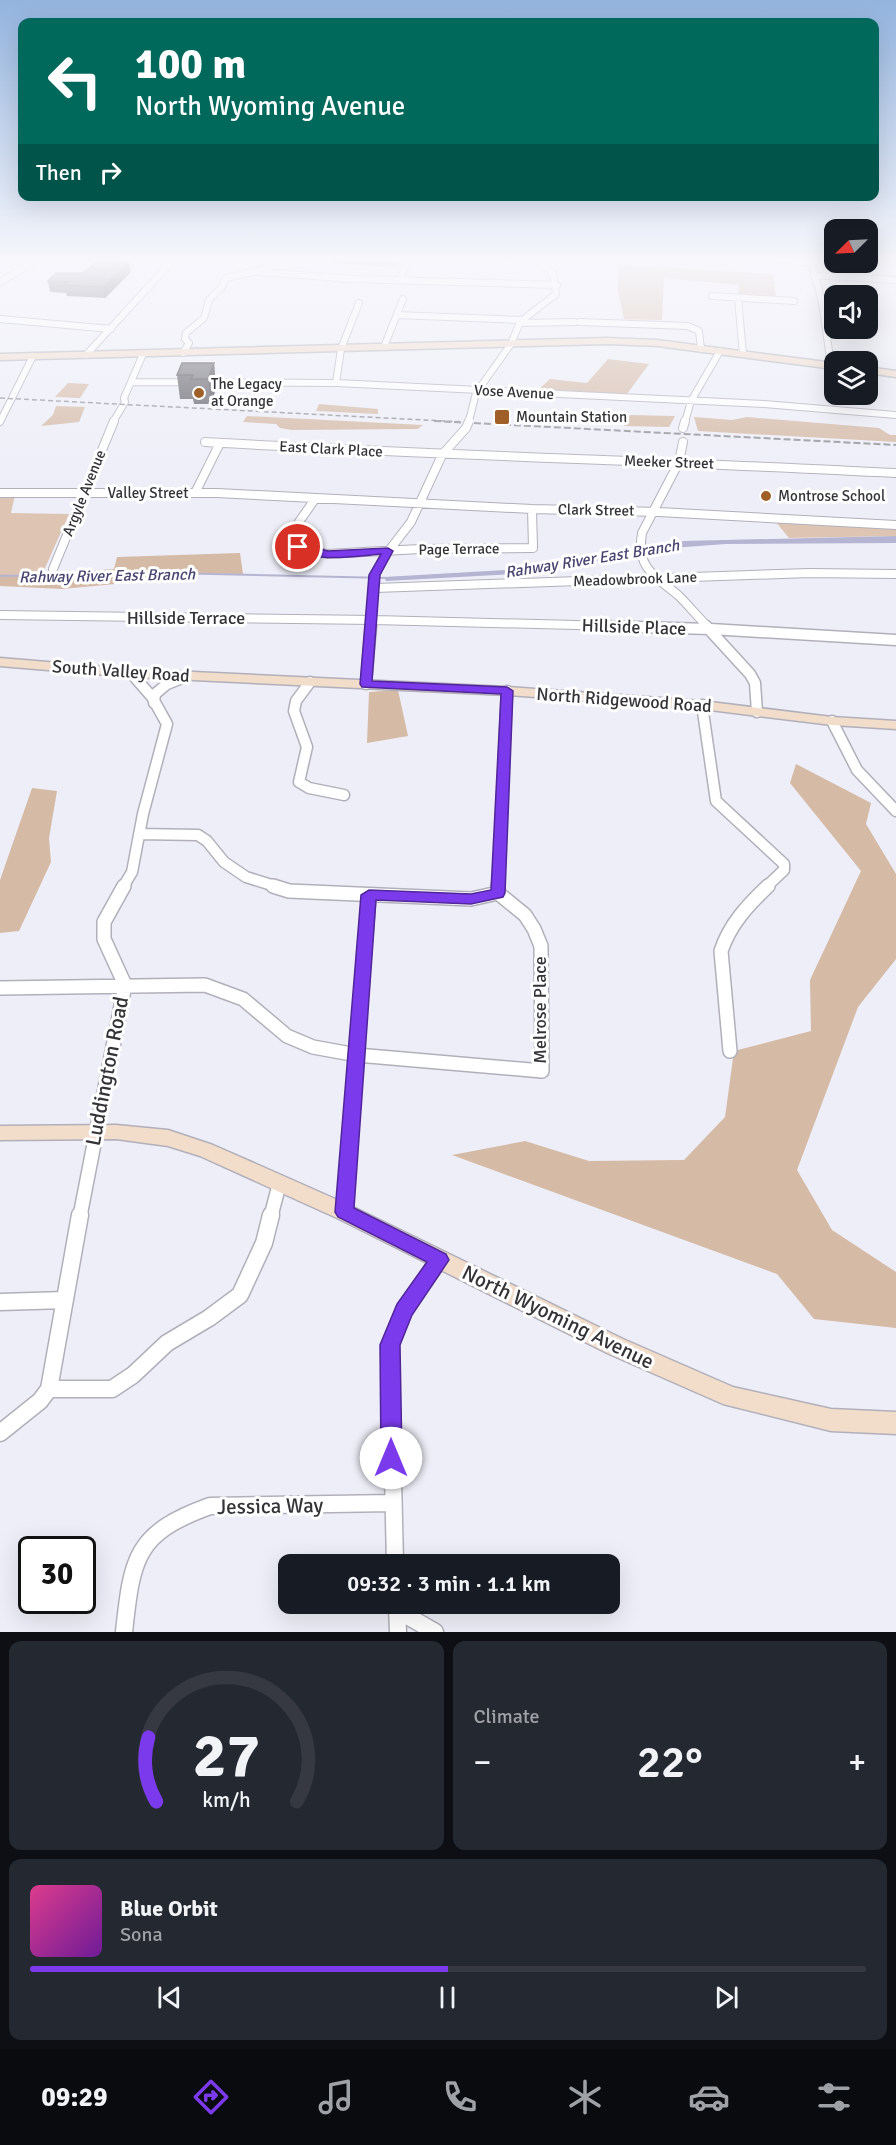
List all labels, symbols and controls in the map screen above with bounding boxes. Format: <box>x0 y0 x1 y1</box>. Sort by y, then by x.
text: 100 m <box>135 39 246 90</box>
icon: left <box>36 42 114 120</box>
text: North Wyoming Avenue <box>135 90 405 123</box>
icon: right <box>94 156 127 189</box>
text: Then <box>36 159 82 186</box>
north arrow <box>824 219 878 273</box>
map controls <box>824 219 878 405</box>
button: sound <box>824 285 878 339</box>
button: layers <box>824 351 878 405</box>
place label: The Legacy at Orange <box>211 375 282 410</box>
street label: Vose Avenue <box>474 381 554 403</box>
marker: The Legacy at Orange <box>192 386 206 400</box>
marker: Mountain Station <box>493 408 511 426</box>
place label: Mountain Station <box>516 408 627 426</box>
street label: East Clark Place <box>279 437 383 461</box>
street label: Argyle Avenue <box>59 447 109 539</box>
street label: Meeker Street <box>624 451 714 473</box>
street label: Valley Street <box>108 484 188 502</box>
place label: Montrose School <box>778 487 885 505</box>
marker: Montrose School <box>759 489 773 503</box>
street label: Clark Street <box>558 500 634 520</box>
pin <box>272 521 323 572</box>
icon: arrive <box>281 530 314 563</box>
water label: Rahway River East Branch <box>504 535 682 583</box>
street label: Page Terrace <box>418 539 500 559</box>
water label: Rahway River East Branch <box>19 564 197 588</box>
street label: Meadowbrook Lane <box>573 568 697 590</box>
street label: Hillside Terrace <box>127 607 245 629</box>
street label: Hillside Place <box>581 614 687 640</box>
street label: South Valley Road <box>51 655 191 687</box>
street label: North Ridgewood Road <box>536 683 712 717</box>
street label: Melrose Place <box>529 956 551 1064</box>
street label: Luddington Road <box>80 994 134 1148</box>
street label: North Wyoming Avenue <box>458 1259 658 1375</box>
position arrow <box>359 1426 423 1490</box>
street label: Jessica Way <box>217 1492 324 1520</box>
speed limit sign: 30 <box>18 1536 96 1614</box>
text: 09:32 · 3 min · 1.1 km <box>347 1570 551 1597</box>
text: Climate <box>474 1704 539 1729</box>
text: 27 <box>193 1717 260 1794</box>
text: 22° <box>637 1735 703 1790</box>
text: − <box>474 1742 491 1783</box>
text: + <box>848 1742 866 1783</box>
text: km/h <box>202 1788 251 1814</box>
text: Blue Orbit <box>120 1895 218 1922</box>
text: Sona <box>120 1922 163 1947</box>
icon: previous <box>153 1981 186 2014</box>
icon: pause <box>431 1981 464 2014</box>
icon: next <box>710 1981 743 2014</box>
icon: directions <box>190 2076 232 2118</box>
icon: music <box>315 2076 357 2118</box>
icon: phone <box>439 2076 481 2118</box>
icon: climate <box>564 2076 606 2118</box>
icon: car <box>688 2076 730 2118</box>
icon: filters <box>813 2076 855 2118</box>
text: 09:29 <box>41 2081 108 2114</box>

